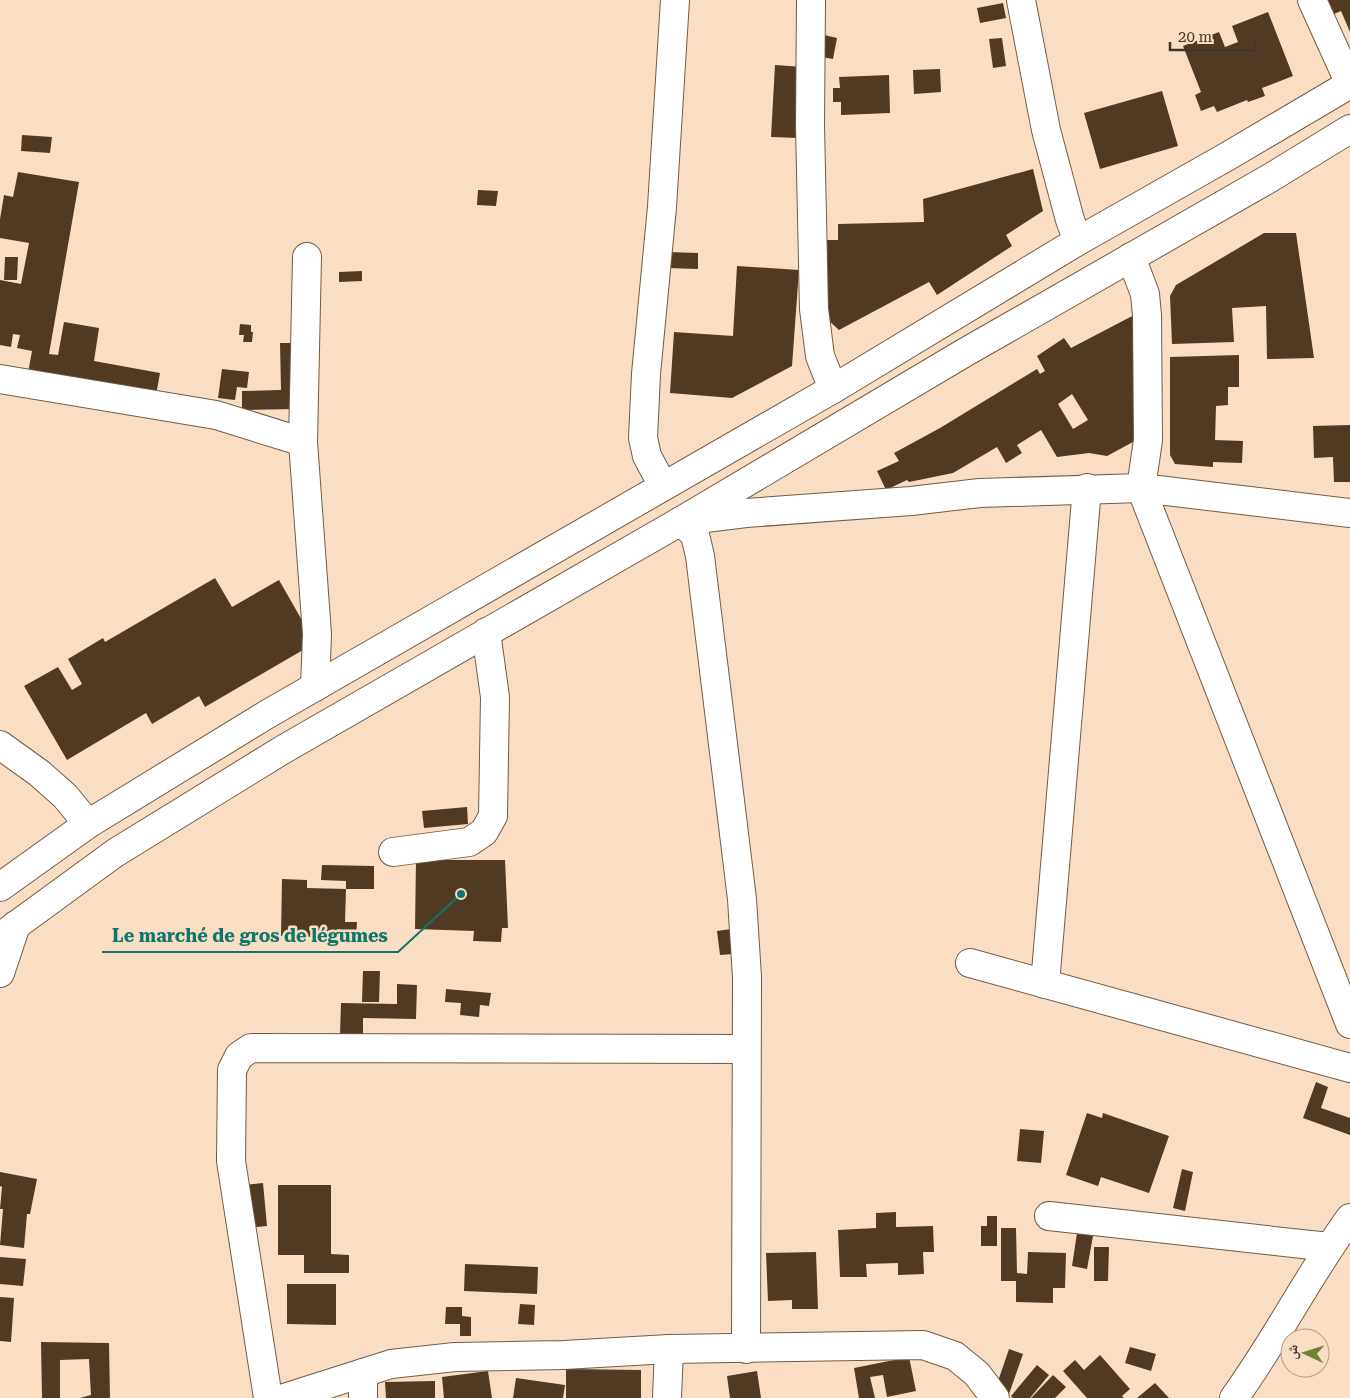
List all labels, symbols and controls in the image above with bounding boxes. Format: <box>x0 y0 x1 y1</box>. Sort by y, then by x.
scale bar <box>1170 20 1255 52</box>
text: 20 m <box>1178 28 1213 46</box>
callout: Le marché de gros de légumes <box>102 919 398 952</box>
text: Le marché de gros de légumes <box>112 925 388 946</box>
north arrow <box>1280 1328 1330 1378</box>
text: ش <box>1284 1344 1302 1360</box>

